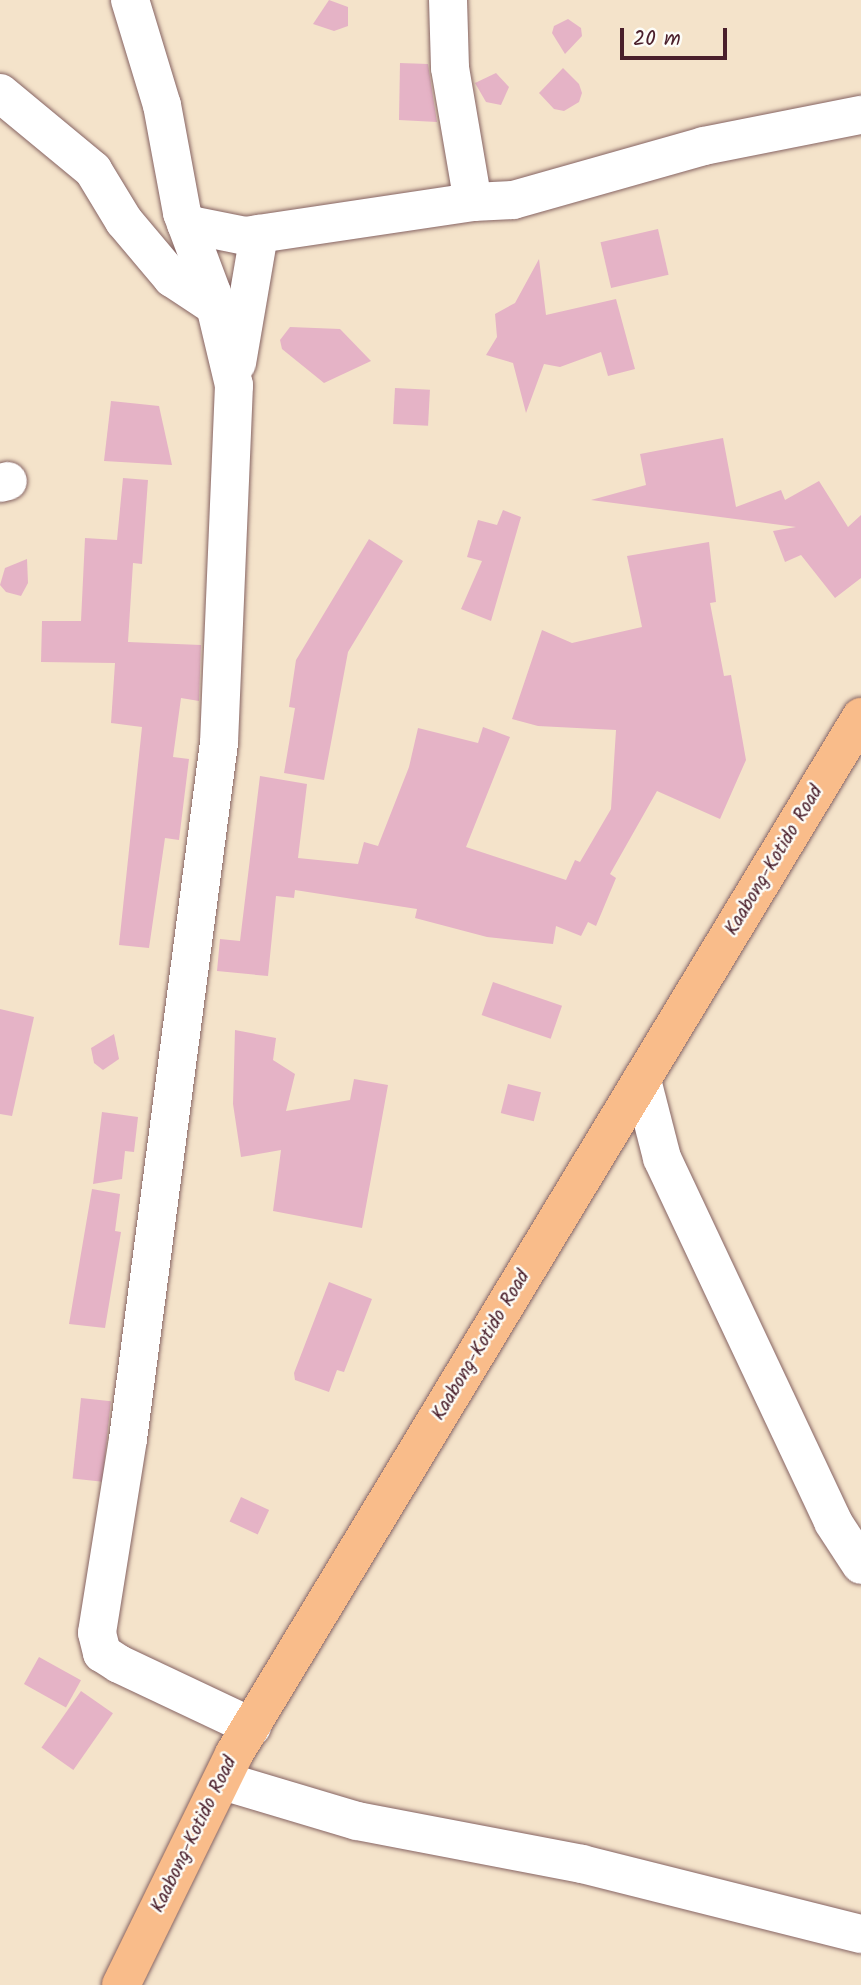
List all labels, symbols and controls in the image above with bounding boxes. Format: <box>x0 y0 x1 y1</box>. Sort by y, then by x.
scale bar <box>623 14 730 58</box>
text: 20 m <box>633 23 681 56</box>
street label: Kaabong-Kotido Road <box>721 782 829 940</box>
street label: Kaabong-Kotido Road <box>428 1267 536 1425</box>
street label: Kaabong-Kotido Road <box>147 1753 243 1917</box>

